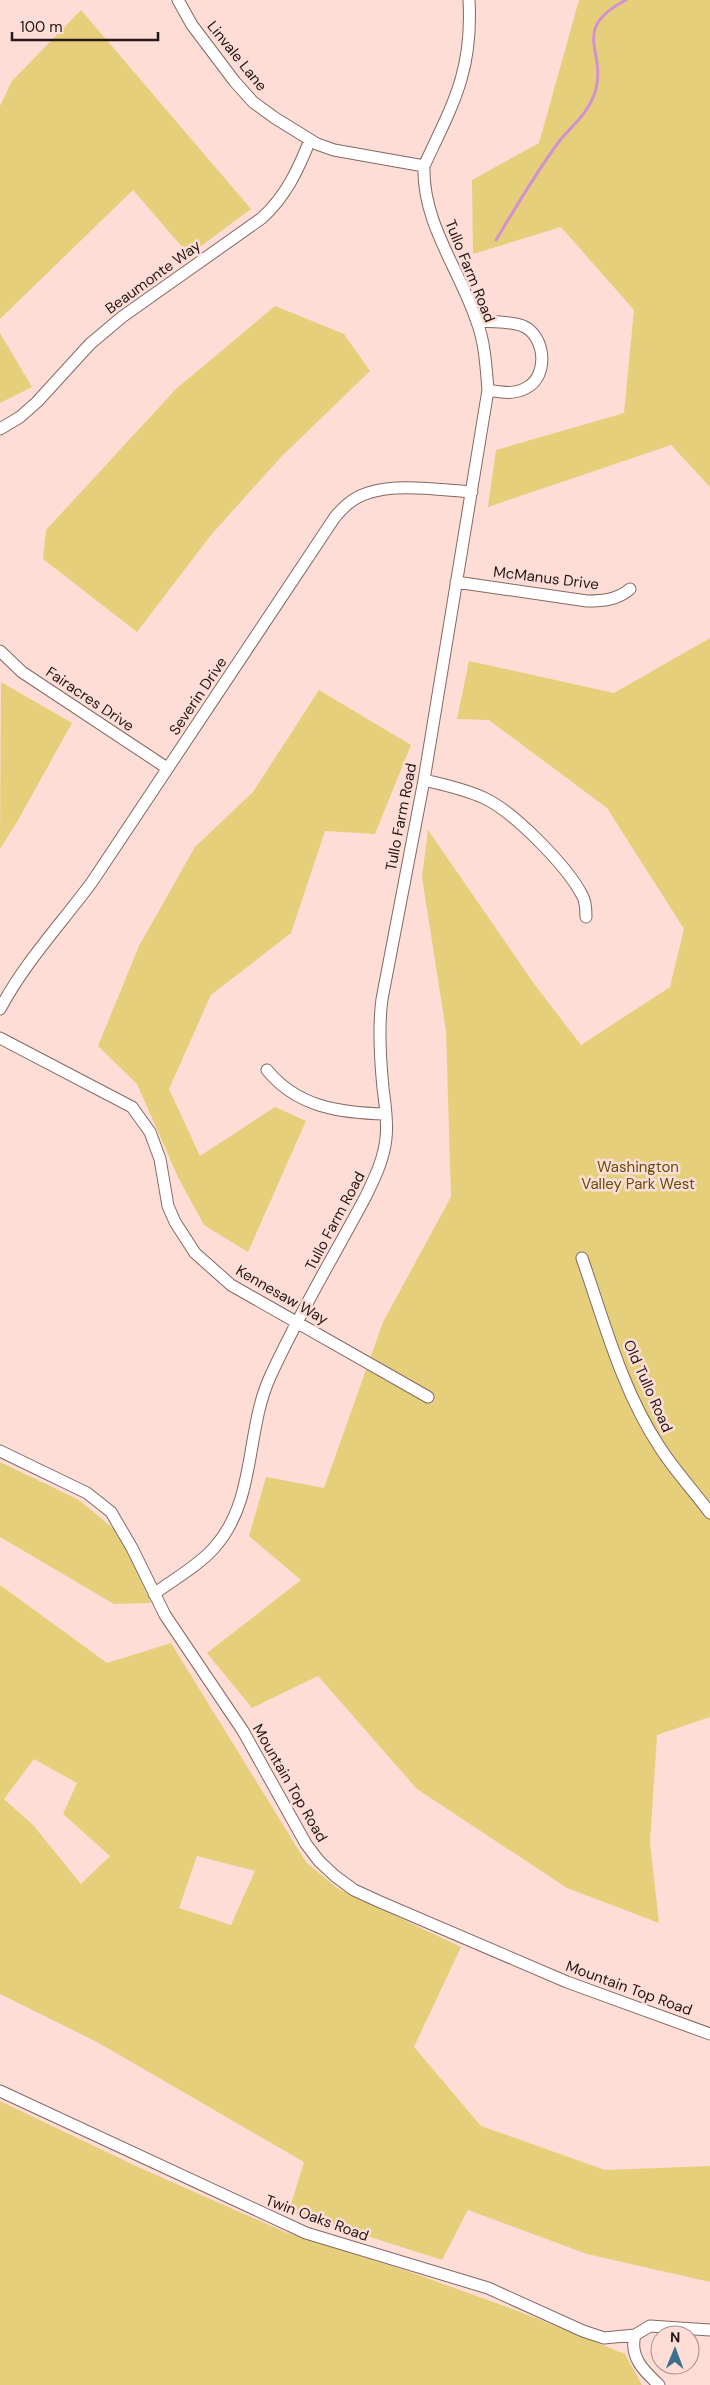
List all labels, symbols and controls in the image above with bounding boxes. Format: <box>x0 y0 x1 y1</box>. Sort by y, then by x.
scale bar <box>12 10 159 42</box>
text: 100 m <box>20 17 63 37</box>
street label: Linvale Lane <box>203 17 271 95</box>
street label: Tullo Farm Road <box>440 217 500 325</box>
street label: Beaumonte Way <box>101 235 205 318</box>
street label: McManus Drive <box>492 562 600 594</box>
street label: Severin Drive <box>164 653 232 739</box>
street label: Fairacres Drive <box>42 662 138 736</box>
street label: Tullo Farm Road <box>381 761 421 873</box>
park label: Washington Valley Park West <box>581 1157 695 1194</box>
street label: Tullo Farm Road <box>301 1168 369 1274</box>
street label: Kennesaw Way <box>232 1260 332 1330</box>
street label: Old Tullo Road <box>619 1337 677 1435</box>
street label: Mountain Top Road <box>248 1720 332 1846</box>
street label: Mountain Top Road <box>563 1956 695 2020</box>
street label: Twin Oaks Road <box>263 2190 371 2246</box>
north arrow <box>650 2325 700 2375</box>
text: N <box>670 2328 680 2346</box>

